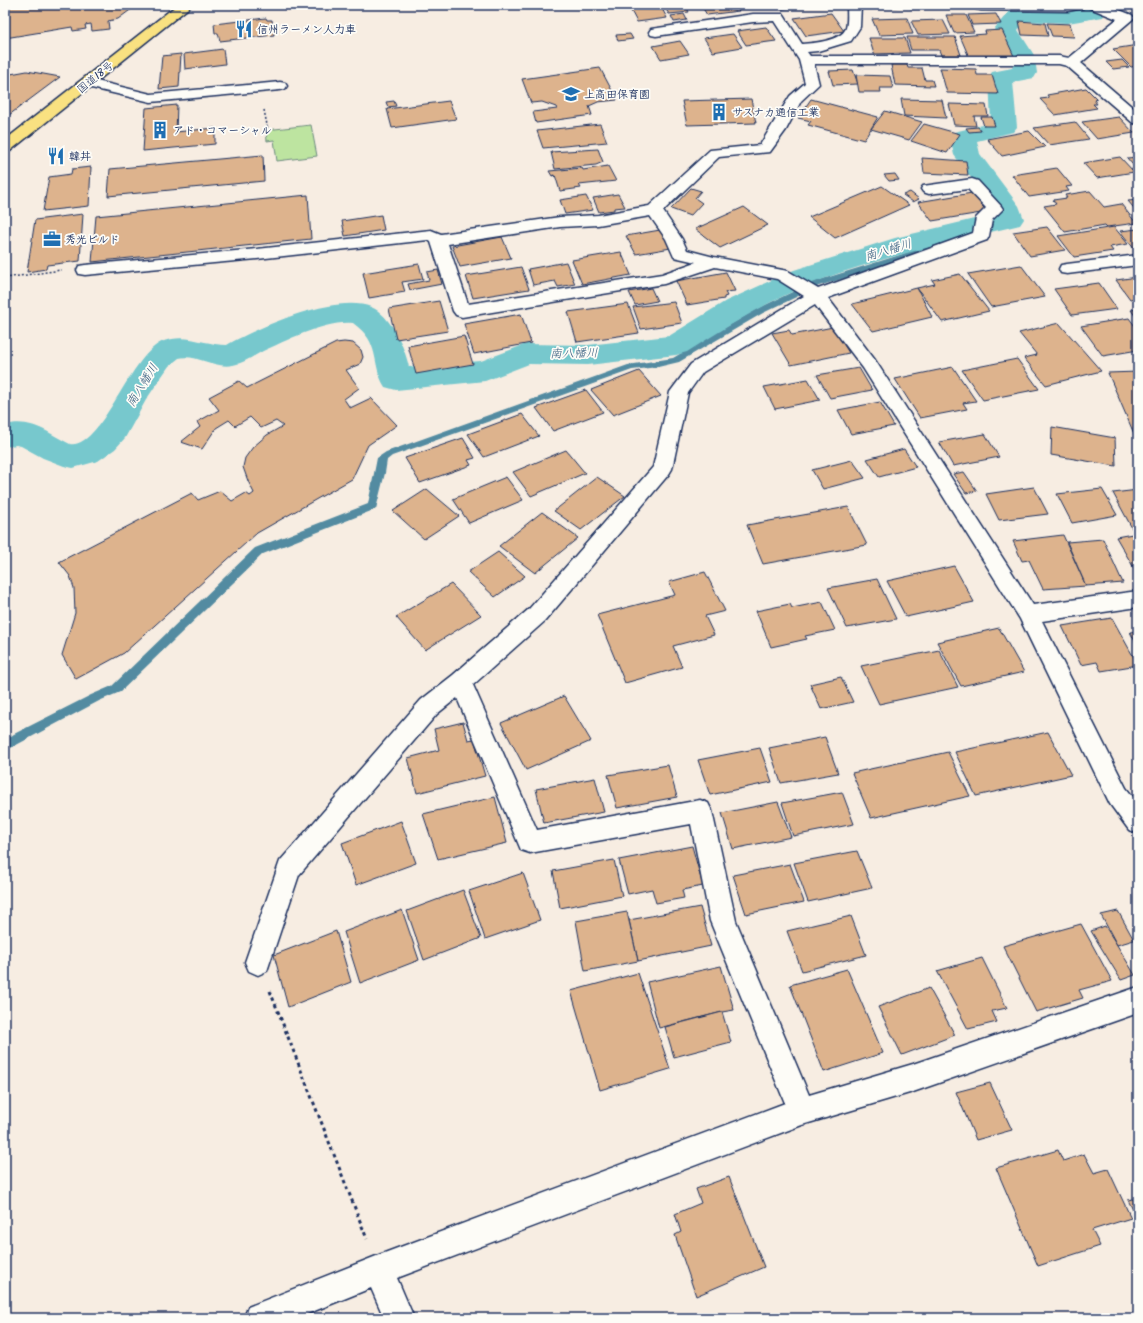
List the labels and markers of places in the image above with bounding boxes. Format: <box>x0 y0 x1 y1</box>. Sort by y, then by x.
restaurant icon: 信州ラーメン人力車 <box>234 19 254 39</box>
place label: 信州ラーメン人力車 <box>257 21 356 39</box>
school or university icon: 上高田保育園 <box>561 84 581 104</box>
place label: 上高田保育園 <box>584 86 650 104</box>
building icon: サスナカ通信工業 <box>709 102 729 122</box>
place label: サスナカ通信工業 <box>732 104 819 122</box>
building icon: アド・コマーシャル <box>150 120 170 140</box>
place label: アド・コマーシャル <box>173 122 272 140</box>
restaurant icon: 韓丼 <box>46 146 66 166</box>
place label: 韓丼 <box>69 148 91 166</box>
office icon: 秀光ビルド <box>42 229 62 249</box>
place label: 秀光ビルド <box>65 231 120 249</box>

